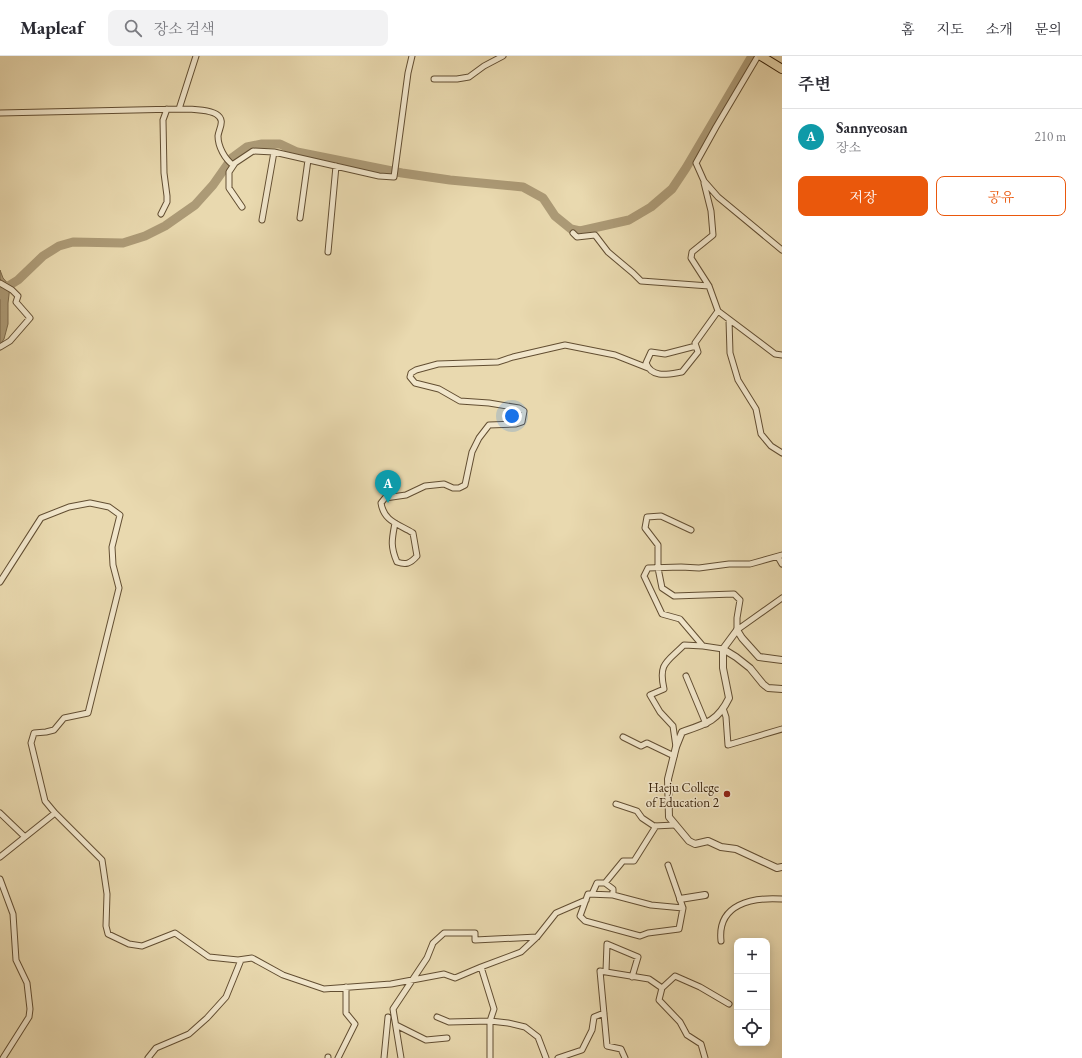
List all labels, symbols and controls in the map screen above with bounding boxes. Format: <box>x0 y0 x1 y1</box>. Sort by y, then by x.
search box <box>108 10 388 46</box>
text: Mapleaf <box>20 15 84 40</box>
icon: search <box>122 17 144 39</box>
text: 장소 검색 <box>154 19 215 38</box>
text: 홈 <box>901 20 915 38</box>
text: 지도 <box>937 20 964 38</box>
text: 소개 <box>986 20 1013 38</box>
text: 문의 <box>1035 20 1062 38</box>
text: 주변 <box>798 73 831 95</box>
text: Sannyeosan <box>836 118 908 137</box>
text: A <box>806 128 816 145</box>
text: 210 m <box>1035 128 1066 145</box>
text: 장소 <box>836 139 861 156</box>
button: 저장 <box>798 176 928 216</box>
button: 공유 <box>936 176 1066 216</box>
your location <box>502 406 522 426</box>
pin: A <box>375 470 401 503</box>
place label: Haeju College of Education 2 <box>646 779 720 811</box>
marker: Haeju College of Education 2 <box>722 789 732 799</box>
map controls <box>734 938 770 1046</box>
button: + <box>734 938 770 974</box>
button: − <box>734 974 770 1010</box>
button: locate <box>734 1010 770 1046</box>

